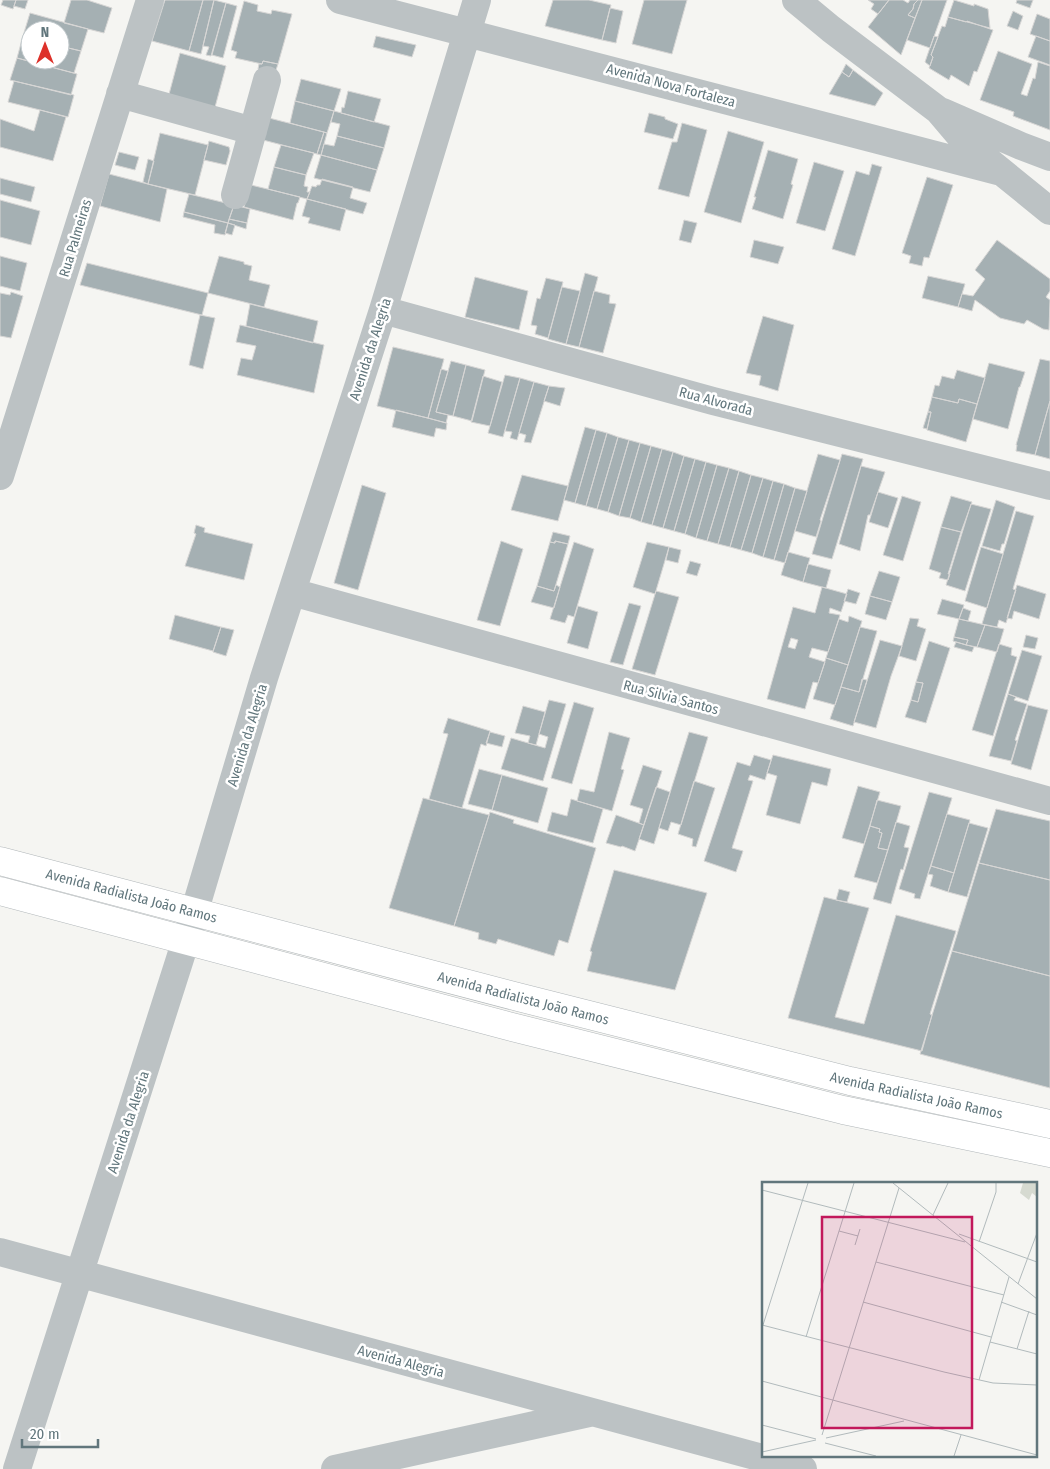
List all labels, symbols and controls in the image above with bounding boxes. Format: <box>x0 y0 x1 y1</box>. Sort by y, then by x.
north arrow <box>20 20 70 70</box>
text: N <box>41 24 49 41</box>
street label: Avenida Nova Fortaleza <box>605 60 737 111</box>
street label: Rua Palmeiras <box>56 197 95 279</box>
street label: Avenida da Alegria <box>346 296 395 402</box>
street label: Rua Alvorada <box>677 384 755 419</box>
street label: Rua Silvia Santos <box>621 677 720 718</box>
street label: Avenida da Alegria <box>224 682 271 789</box>
street label: Avenida Radialista João Ramos <box>44 865 219 927</box>
street label: Avenida Radialista João Ramos <box>436 968 611 1029</box>
street label: Avenida Radialista João Ramos <box>828 1068 1004 1123</box>
street label: Avenida da Alegria <box>104 1069 153 1175</box>
inset map <box>762 1182 1038 1456</box>
street label: Avenida Alegria <box>356 1342 446 1381</box>
scale bar <box>22 1416 99 1448</box>
text: 20 m <box>30 1425 60 1443</box>

